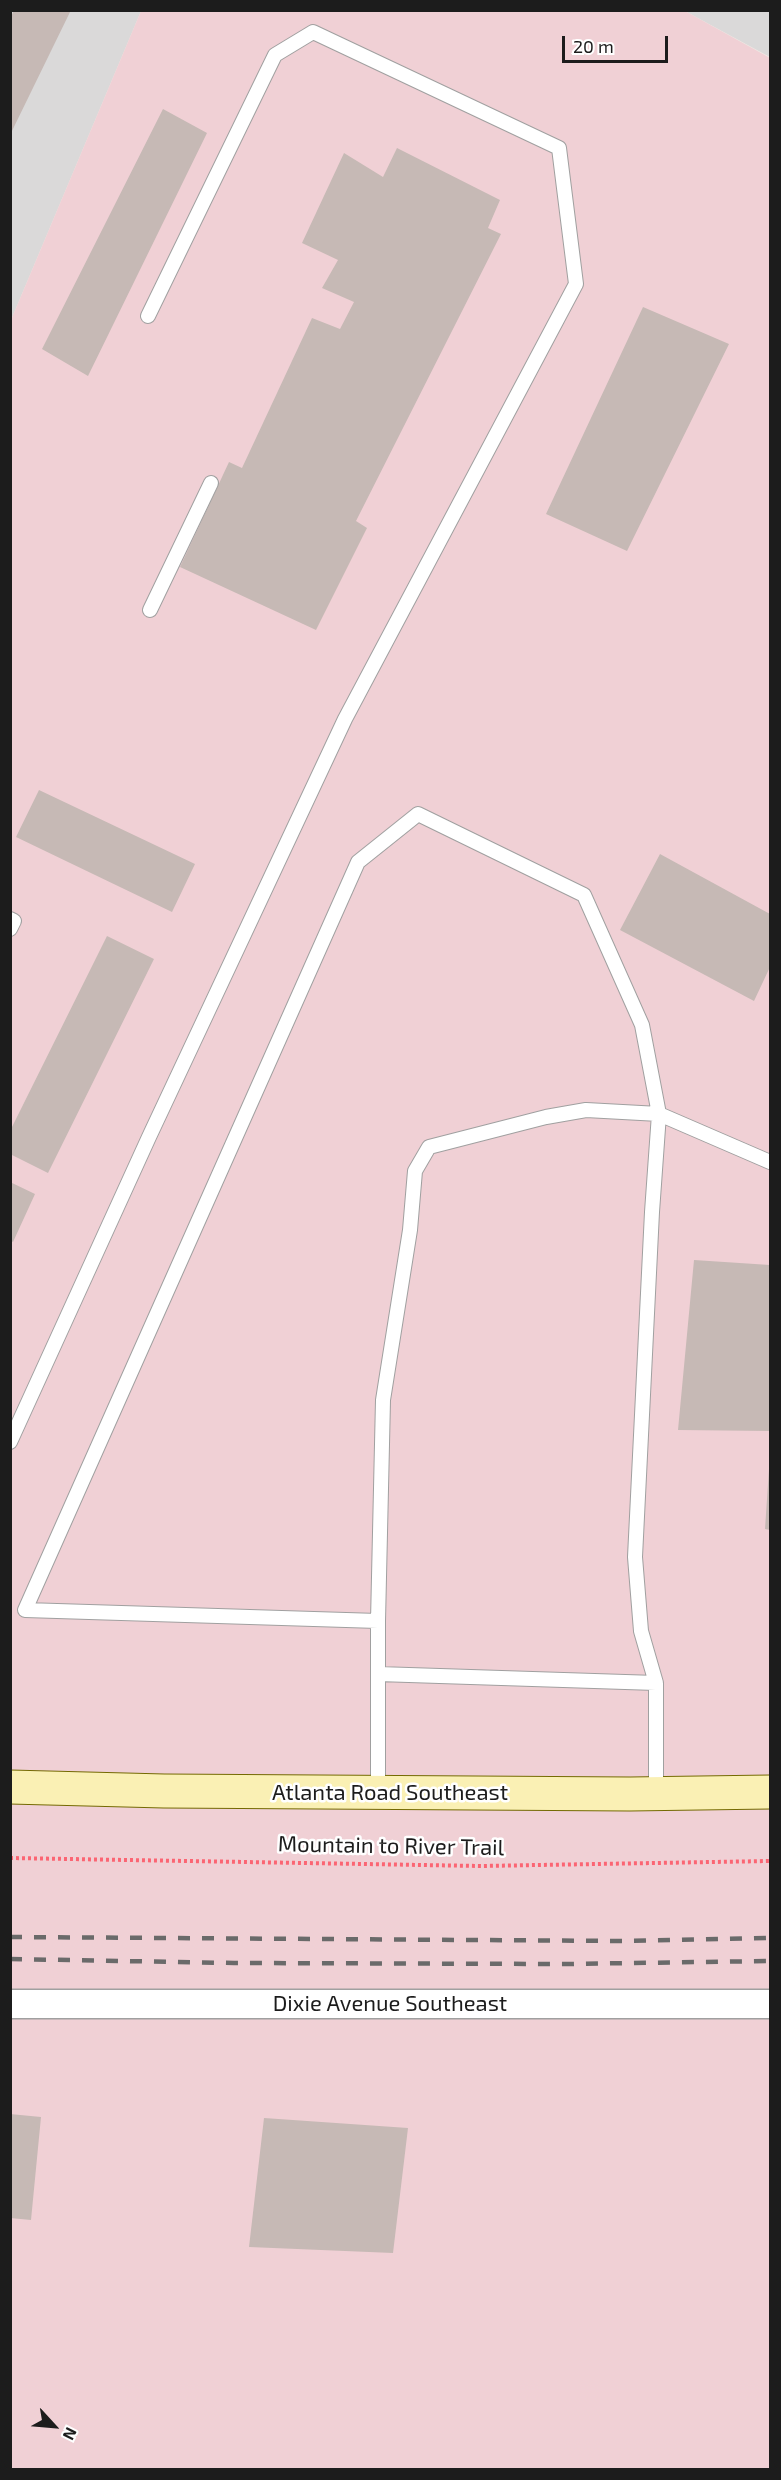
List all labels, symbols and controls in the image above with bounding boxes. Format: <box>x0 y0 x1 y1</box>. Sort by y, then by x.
scale bar <box>565 24 672 62</box>
text: 20 m <box>573 35 614 57</box>
street label: Atlanta Road Southeast <box>272 1780 508 1806</box>
street label: Mountain to River Trail <box>278 1831 504 1861</box>
street label: Dixie Avenue Southeast <box>273 1991 507 2017</box>
north arrow <box>24 2396 84 2456</box>
text: N <box>60 2425 82 2443</box>

